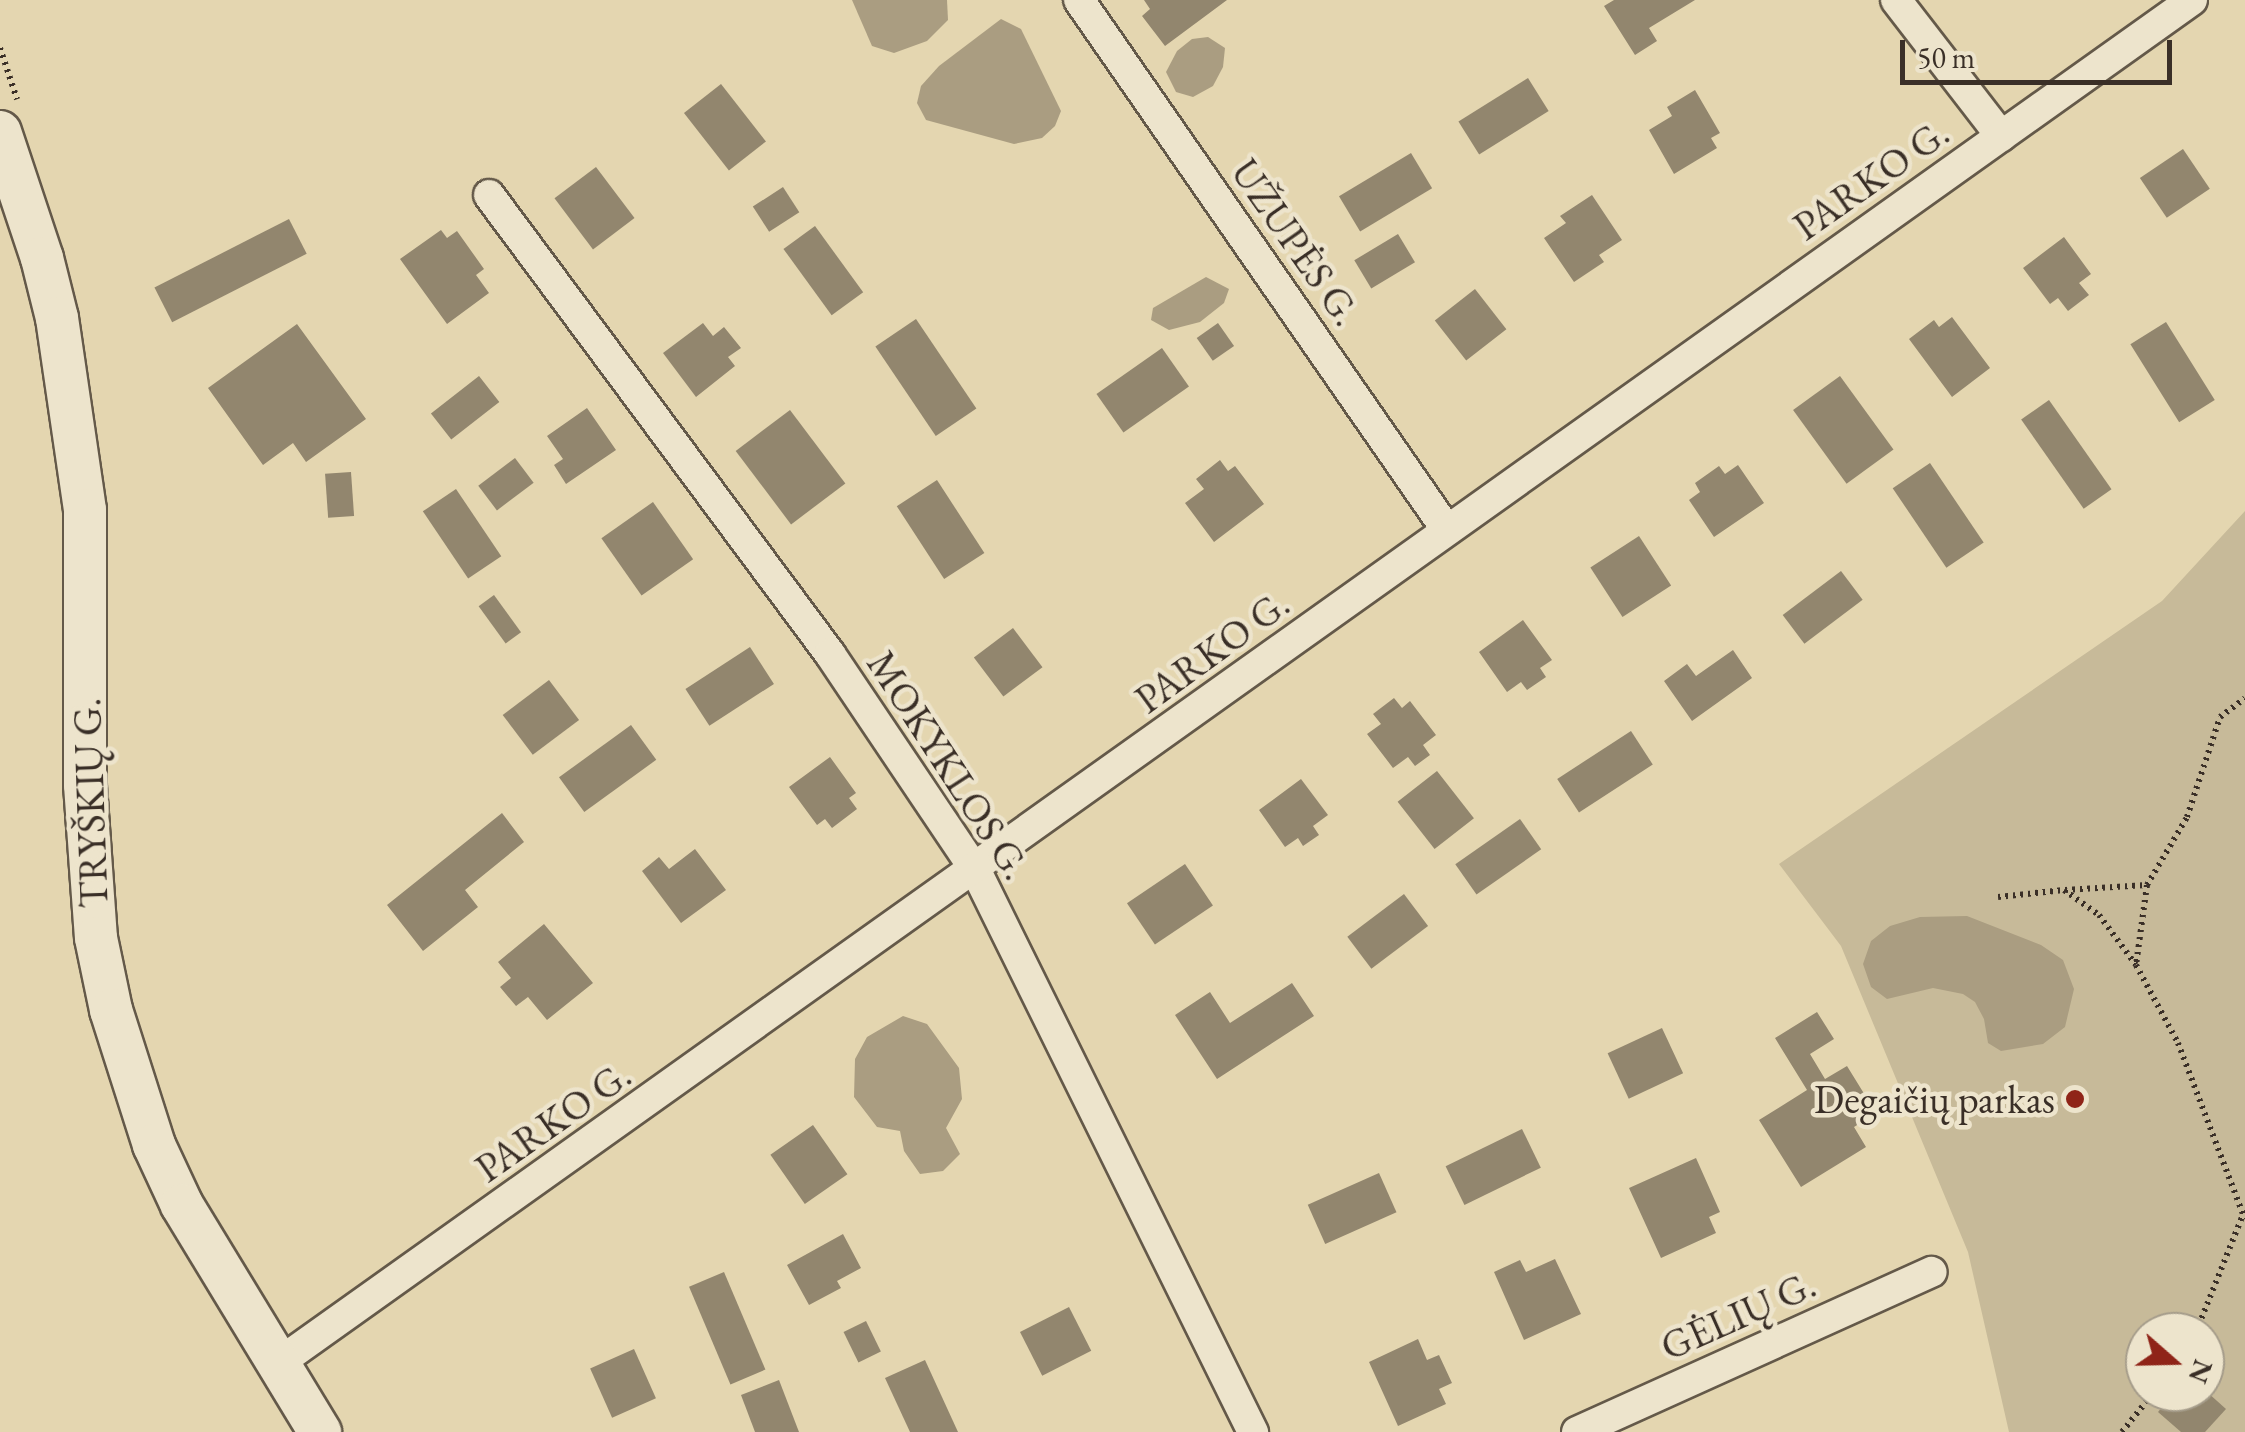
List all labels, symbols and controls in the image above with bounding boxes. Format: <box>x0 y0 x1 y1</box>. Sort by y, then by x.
scale bar <box>1905 20 2178 82</box>
text: 50 m <box>1917 38 1975 77</box>
street label: PARKO G. <box>1784 108 1958 250</box>
street label: UŽUPĖS G. <box>1221 149 1371 335</box>
street label: PARKO G. <box>1126 579 1298 723</box>
street label: MOKYKLOS G. <box>857 642 1041 888</box>
street label: TRYŠKIŲ G. <box>62 697 118 909</box>
street label: PARKO G. <box>466 1050 640 1192</box>
place label: Degaičių parkas <box>1814 1075 2055 1123</box>
marker: Degaičių parkas <box>2064 1088 2086 1110</box>
street label: GĖLIŲ G. <box>1653 1260 1823 1370</box>
north arrow <box>2125 1312 2225 1412</box>
text: N <box>2181 1355 2222 1388</box>

